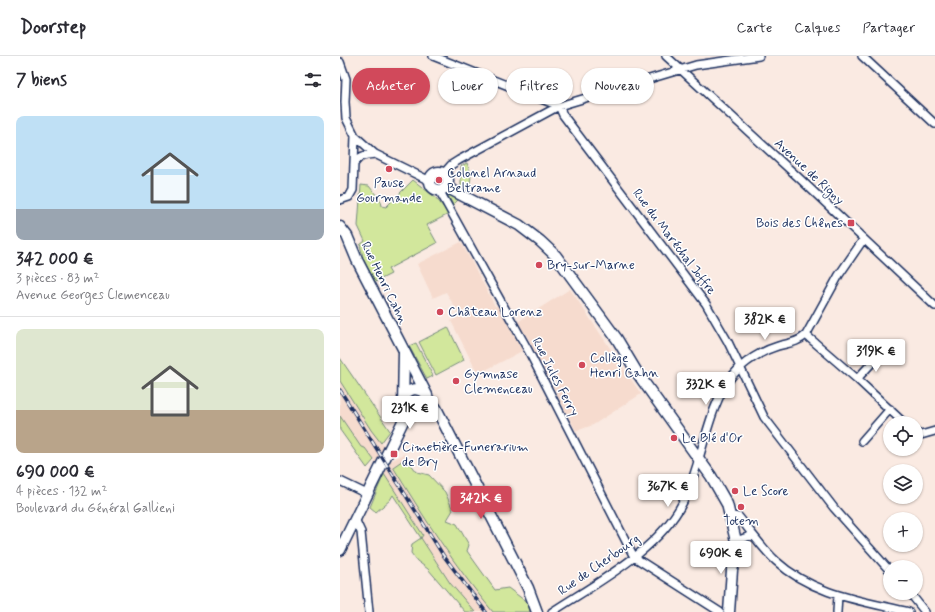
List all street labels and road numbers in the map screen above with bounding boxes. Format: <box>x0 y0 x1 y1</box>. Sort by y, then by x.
street label: Avenue de Rigny <box>770 135 848 210</box>
street label: Rue du Maréchal Joffre <box>628 186 720 298</box>
street label: Rue Henri Cahn <box>357 239 411 327</box>
street label: Rue Jules Ferry <box>528 335 582 419</box>
street label: Rue de Cherbourg <box>555 531 643 599</box>

